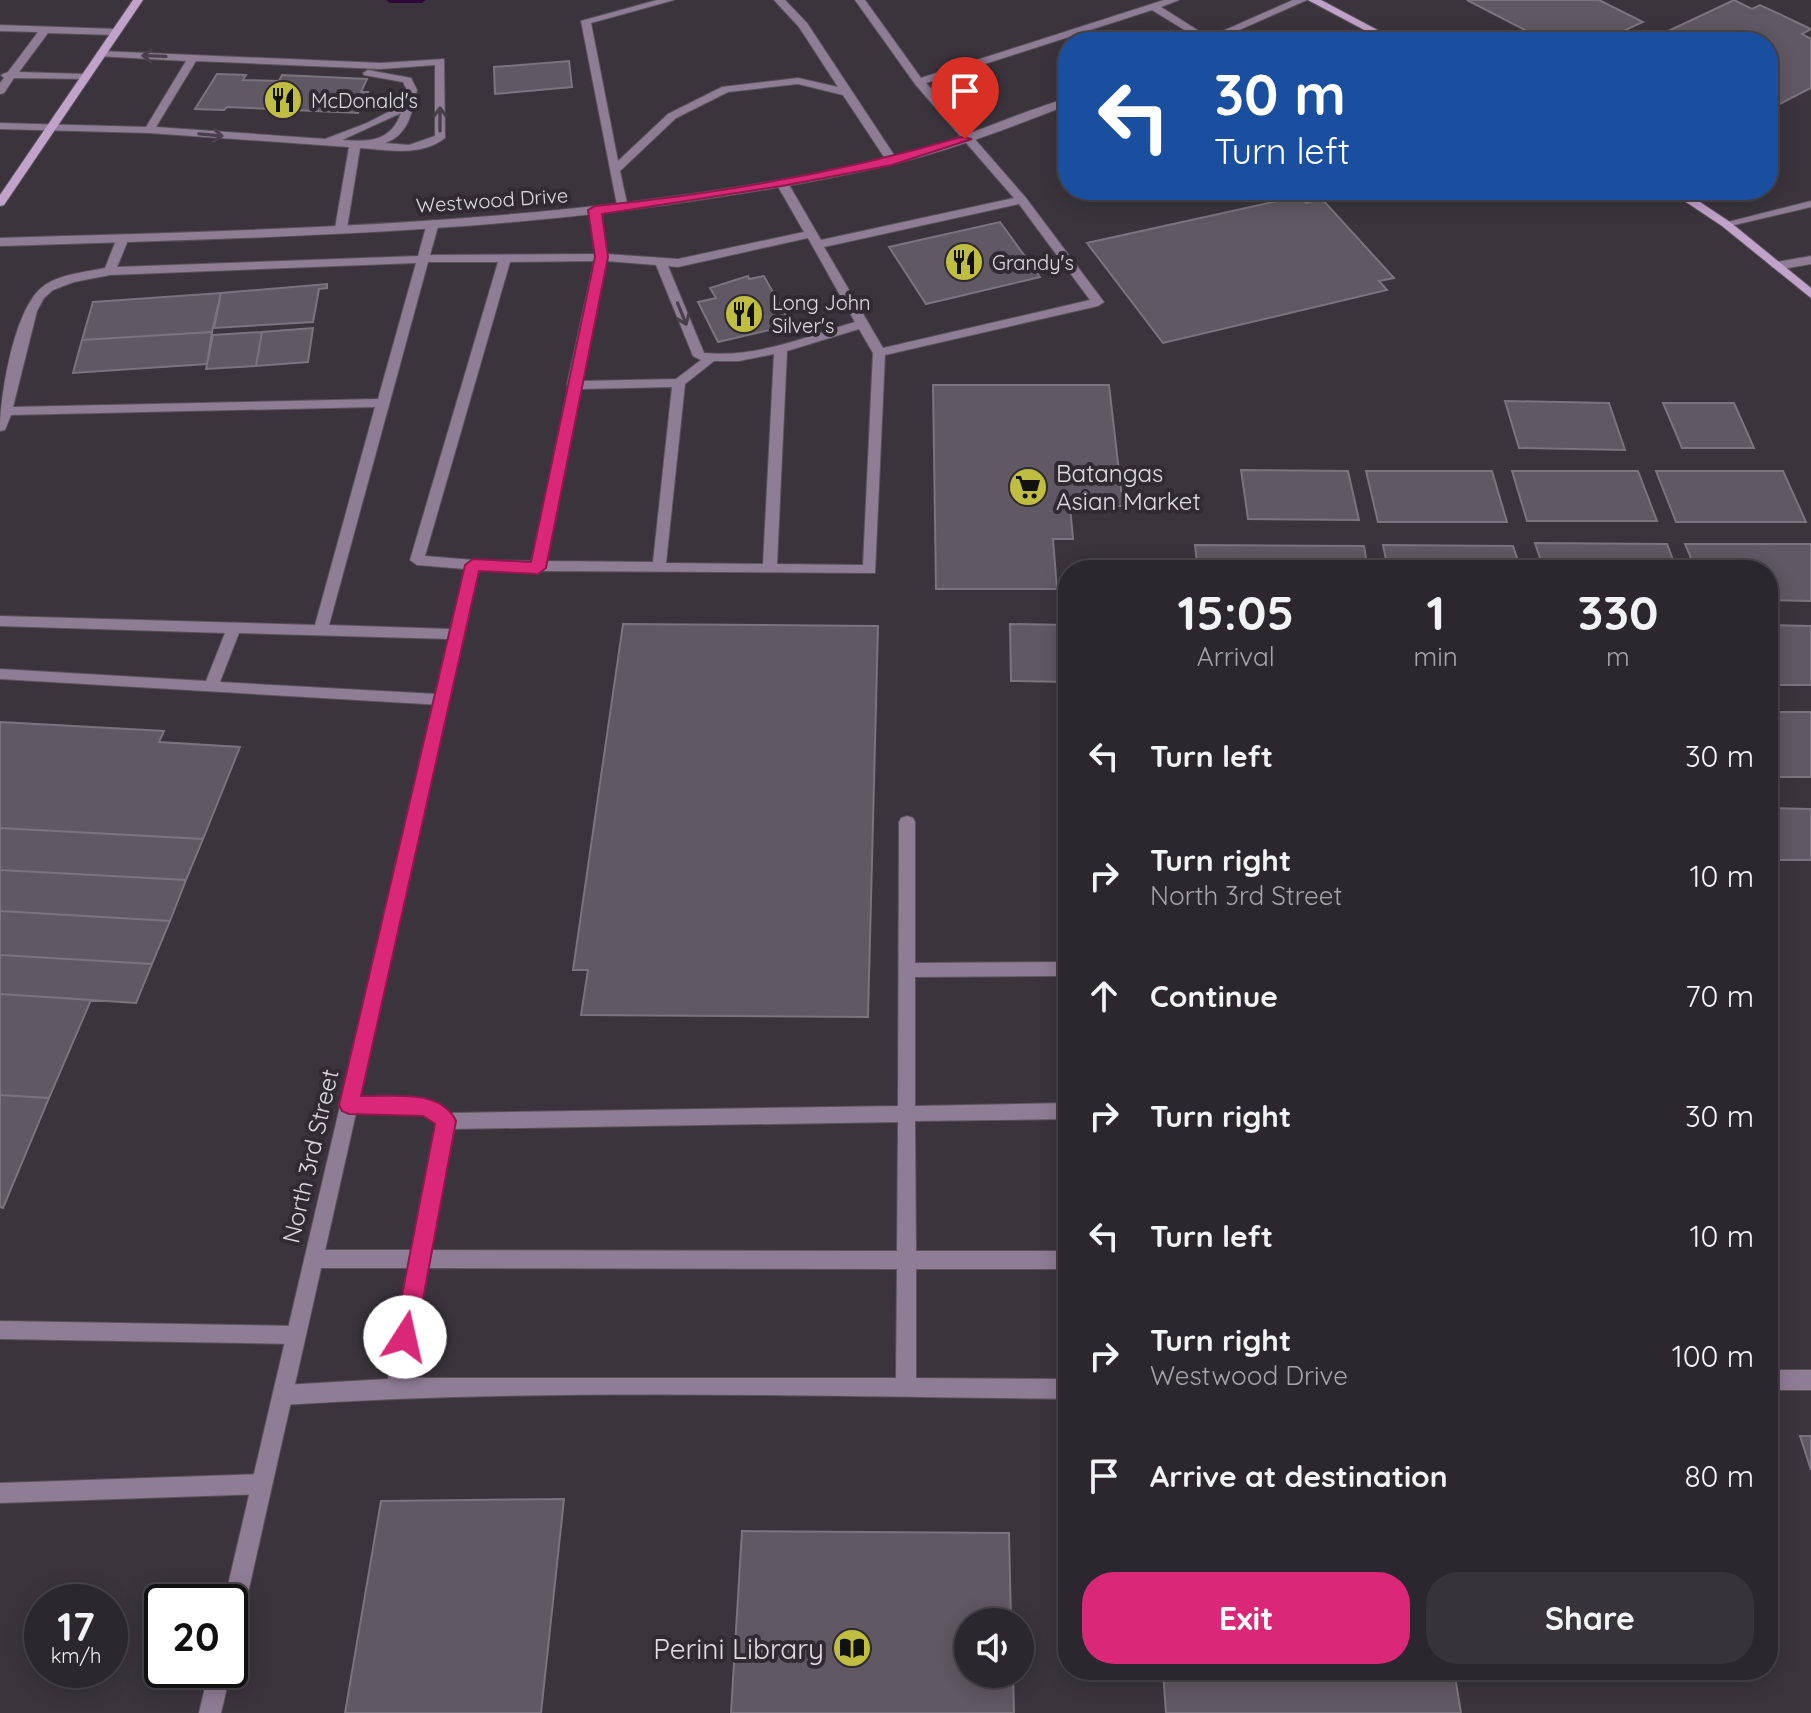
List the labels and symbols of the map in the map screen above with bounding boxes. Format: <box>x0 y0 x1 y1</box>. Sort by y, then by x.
one-way arrow <box>141 49 168 64</box>
pin <box>931 57 999 139</box>
restaurant icon: McDonald's <box>262 79 304 121</box>
place label: McDonald's <box>311 88 418 113</box>
one-way arrow <box>432 106 448 133</box>
one-way arrow <box>197 128 224 143</box>
street label: Westwood Drive <box>415 182 569 218</box>
restaurant icon: Grandy's <box>943 241 985 283</box>
place label: Grandy's <box>992 250 1074 275</box>
place label: Long John Silver's <box>772 290 871 338</box>
restaurant icon: Long John Silver's <box>723 293 765 335</box>
one-way arrow <box>676 301 690 326</box>
place label: Batangas Asian Market <box>1056 458 1201 516</box>
supermarket icon: Batangas Asian Market <box>1007 466 1049 508</box>
street label: North 3rd Street <box>275 1066 345 1246</box>
position arrow <box>363 1295 447 1379</box>
speed limit sign: 20 <box>144 1584 248 1688</box>
library icon: Perini Library <box>831 1627 873 1669</box>
place label: Perini Library <box>653 1631 824 1666</box>

